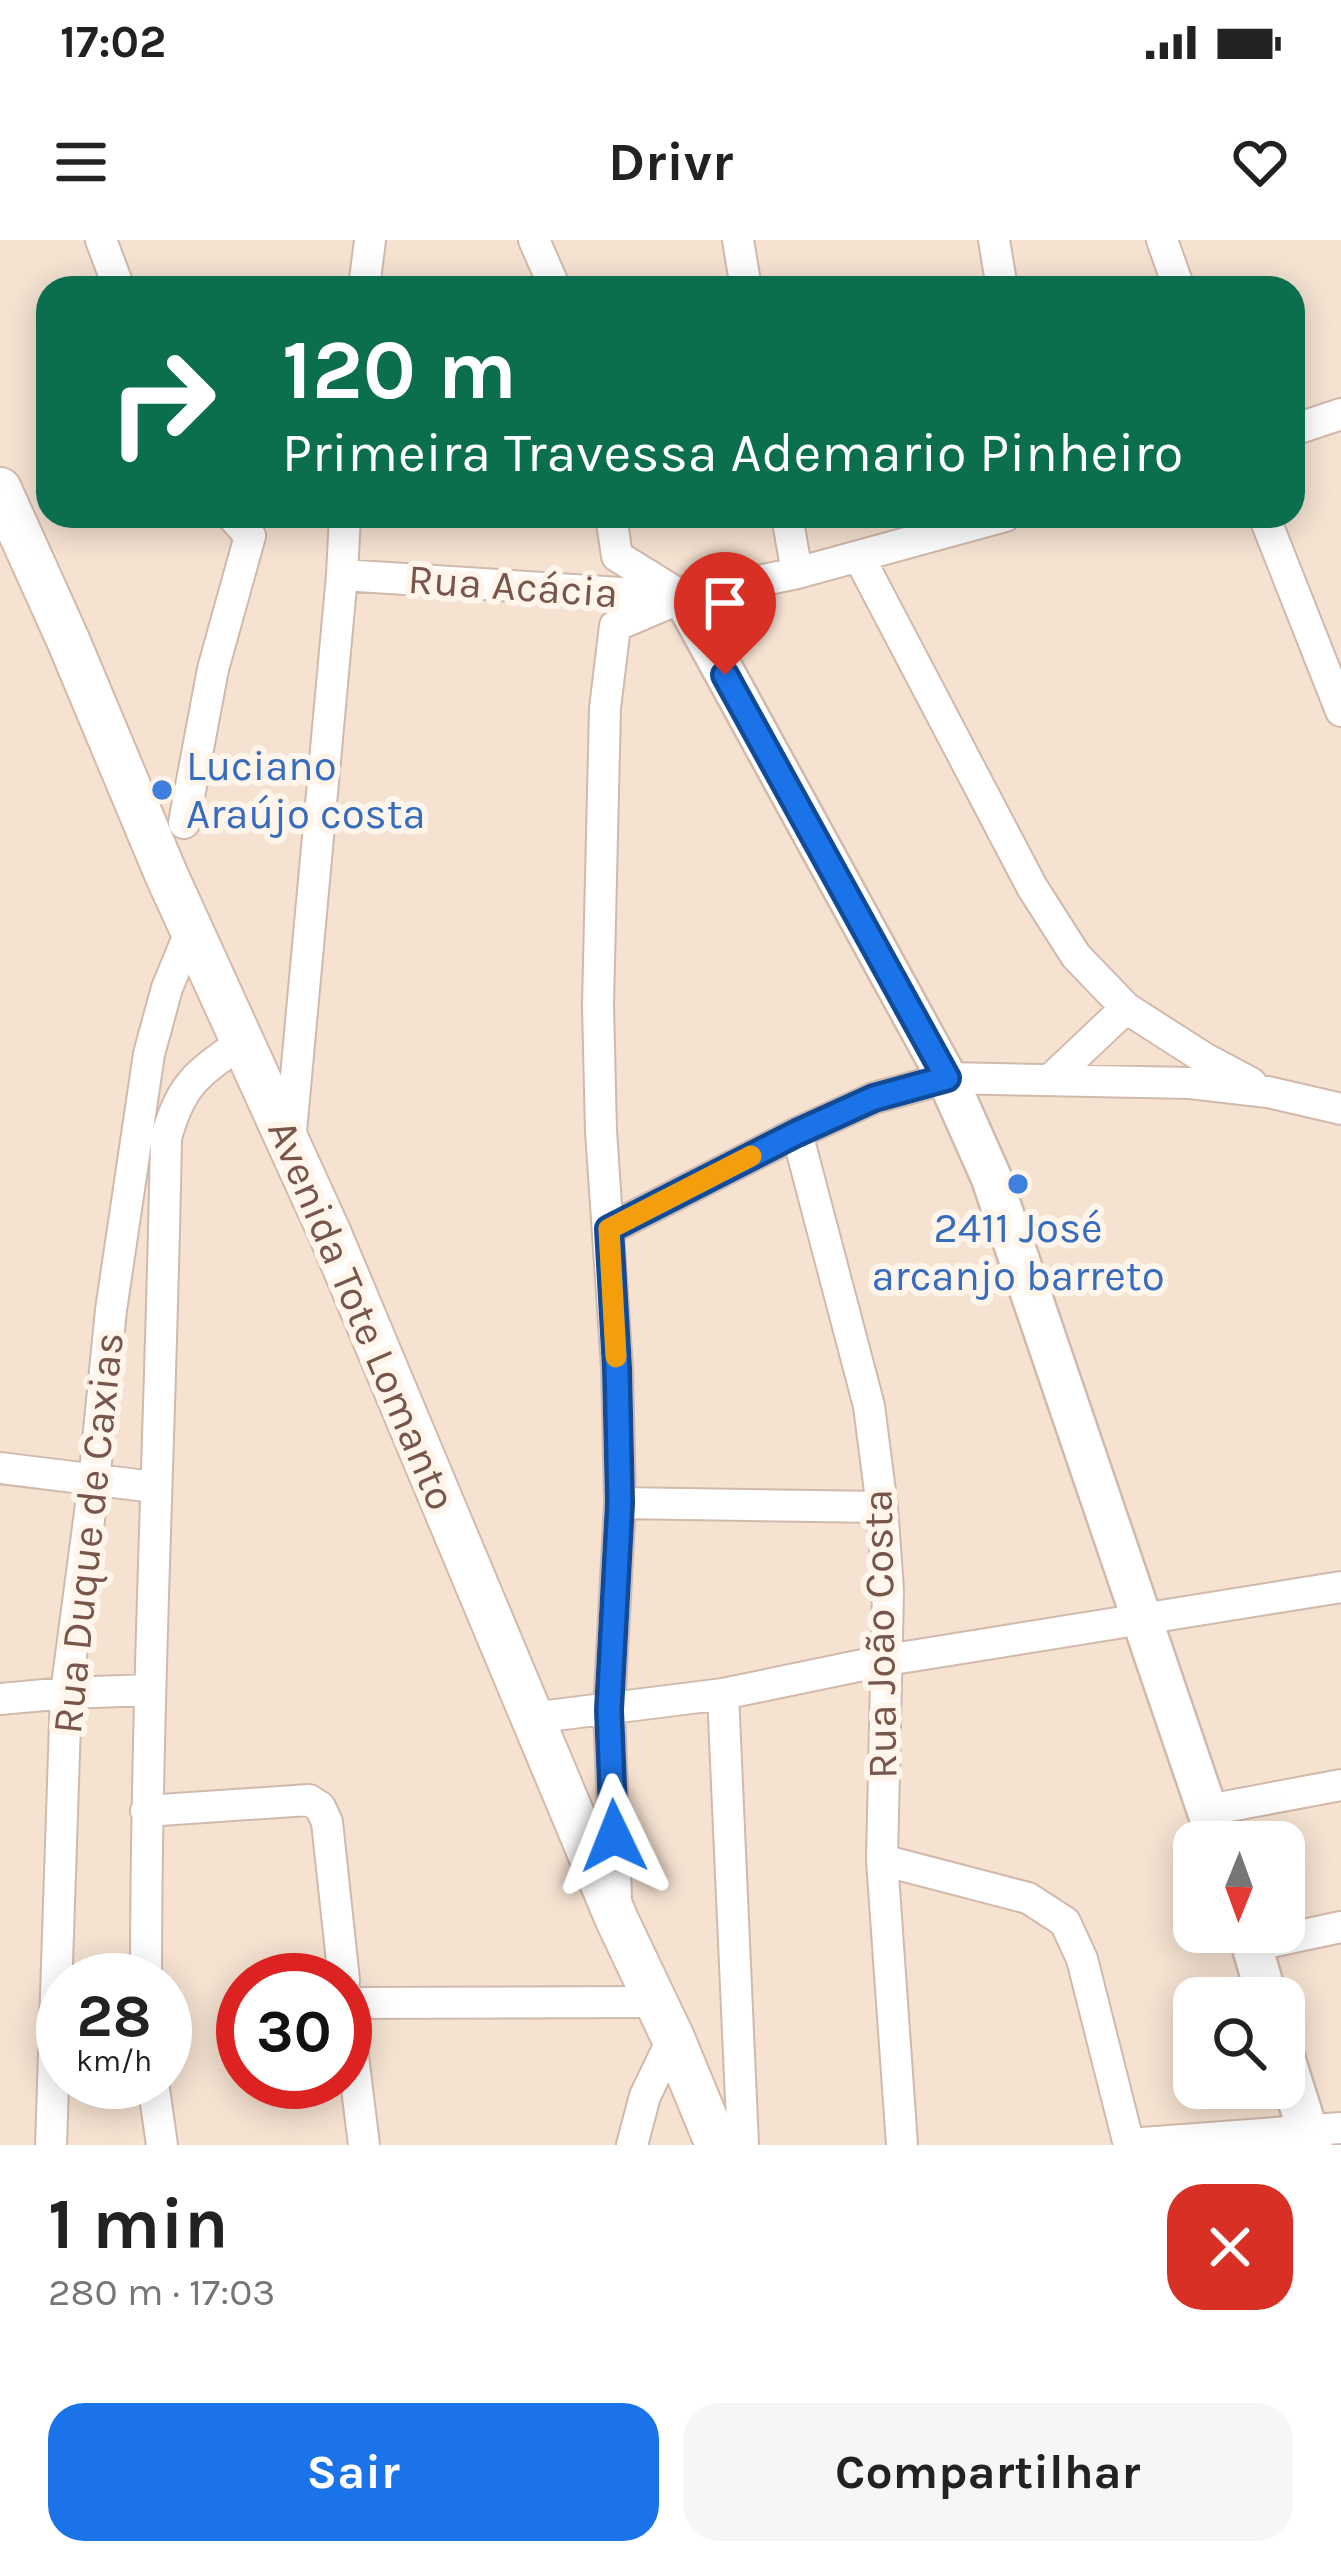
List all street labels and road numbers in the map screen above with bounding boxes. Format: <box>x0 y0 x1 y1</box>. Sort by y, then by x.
street label: Rua Acácia <box>406 554 620 618</box>
street label: Avenida Tote Lomanto <box>257 1112 467 1518</box>
street label: Rua Duque de Caxias <box>42 1330 134 1736</box>
street label: Rua João Costa <box>852 1489 908 1779</box>

